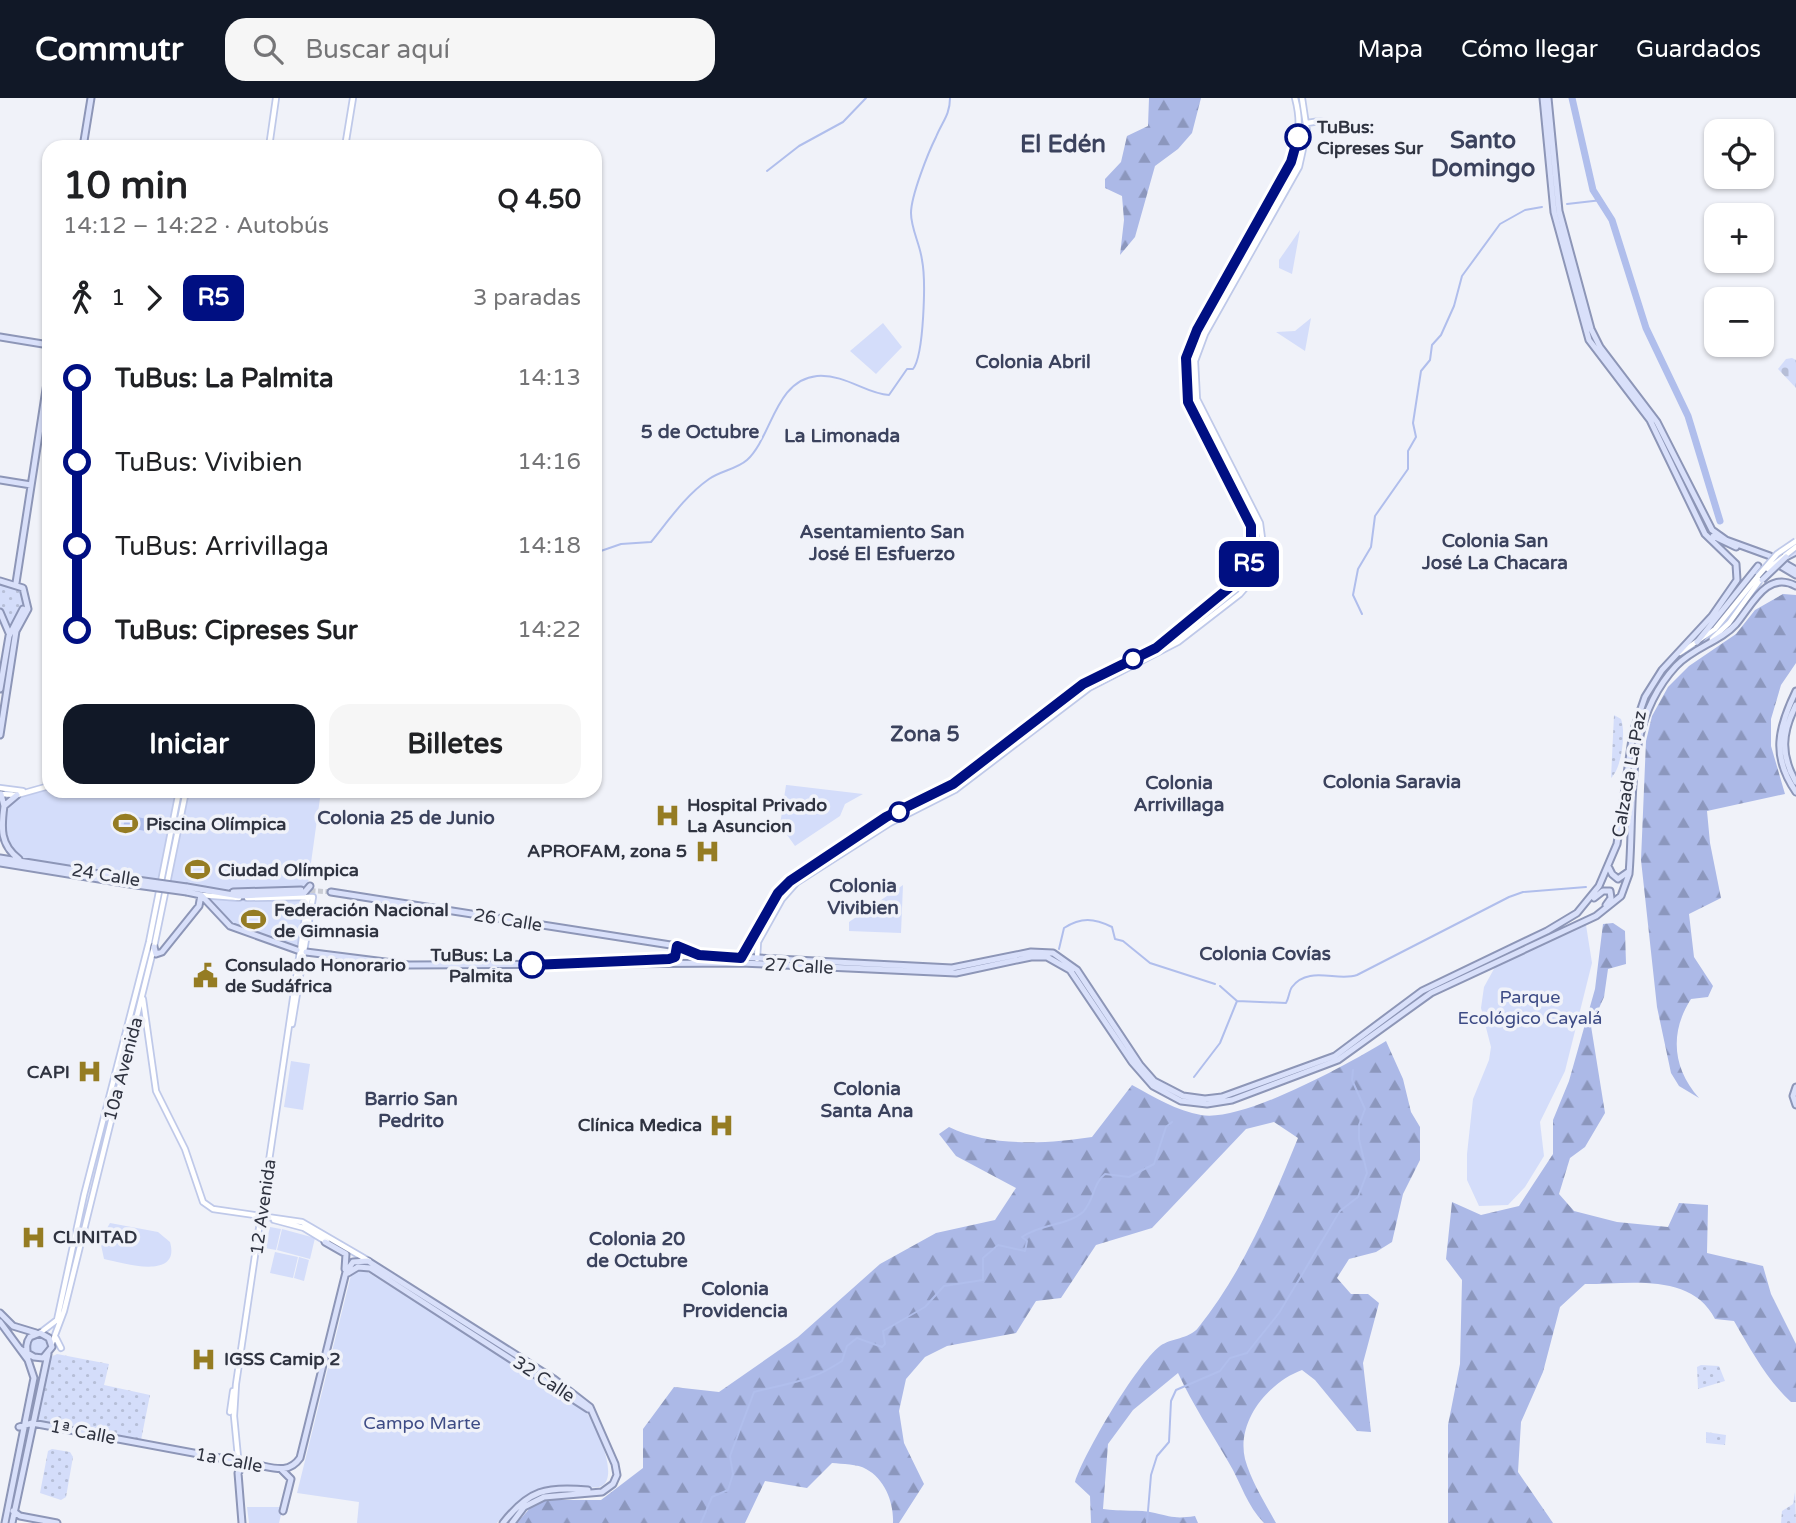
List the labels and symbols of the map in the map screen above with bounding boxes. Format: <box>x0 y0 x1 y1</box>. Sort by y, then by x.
place label: TuBus: Cipreses Sur <box>1316 116 1424 159</box>
marker: TuBus: Cipreses Sur <box>1285 124 1311 150</box>
district label: Santo Domingo <box>1431 126 1535 183</box>
district label: El Edén <box>1020 130 1106 159</box>
district label: Colonia Abril <box>975 351 1091 373</box>
district label: 5 de Octubre <box>641 421 759 443</box>
district label: La Limonada <box>784 425 900 447</box>
district label: Asentamiento San José El Esfuerzo <box>799 521 965 565</box>
district label: Colonia San José La Chacara <box>1421 530 1568 574</box>
line badge: R5 <box>1218 541 1280 587</box>
unlabelled marker <box>1123 649 1143 669</box>
street label: Calzada La Paz <box>1607 709 1651 839</box>
district label: Zona 5 <box>890 722 960 747</box>
district label: Colonia Saravia <box>1323 771 1461 793</box>
district label: Colonia Arrivillaga <box>1134 772 1224 817</box>
place label: Hospital Privado La Asuncion <box>687 794 827 837</box>
hospital icon: Hospital Privado La Asuncion <box>653 801 681 829</box>
unlabelled marker <box>889 802 909 822</box>
district label: Colonia 25 de Junio <box>317 807 495 829</box>
sports icon: Piscina Olímpica <box>112 810 140 838</box>
place label: Piscina Olímpica <box>146 813 286 835</box>
hospital icon: APROFAM, zona 5 <box>693 837 721 865</box>
place label: APROFAM, zona 5 <box>527 840 687 862</box>
sports icon: Ciudad Olímpica <box>184 856 212 884</box>
street label: 24 Calle <box>70 859 142 891</box>
place label: Ciudad Olímpica <box>218 859 359 881</box>
district label: Colonia Vivibien <box>827 875 899 919</box>
place label: Federación Nacional de Gimnasia <box>274 899 449 942</box>
street label: 26 Calle <box>472 904 544 936</box>
sports icon: Federación Nacional de Gimnasia <box>240 906 268 934</box>
district label: Colonia Covías <box>1199 943 1331 965</box>
place label: TuBus: La Palmita <box>430 944 513 987</box>
marker: TuBus: La Palmita <box>519 952 545 978</box>
street label: 27 Calle <box>764 953 834 979</box>
place label: Consulado Honorario de Sudáfrica <box>225 954 406 997</box>
public building icon: Consulado Honorario de Sudáfrica <box>191 961 219 989</box>
park label: Parque Ecológico Cayalá <box>1458 986 1602 1029</box>
street label: 10a Avenida <box>99 1015 147 1123</box>
hospital icon: CAPI <box>76 1058 104 1086</box>
place label: CAPI <box>27 1061 70 1083</box>
district label: Colonia Santa Ana <box>821 1078 913 1122</box>
district label: Barrio San Pedrito <box>364 1088 458 1132</box>
hospital icon: Clínica Medica <box>708 1111 736 1139</box>
place label: Clínica Medica <box>578 1114 702 1136</box>
street label: 12 Avenida <box>245 1158 281 1256</box>
hospital icon: CLINITAD <box>19 1223 47 1251</box>
place label: CLINITAD <box>53 1226 137 1248</box>
district label: Colonia 20 de Octubre <box>586 1228 688 1272</box>
district label: Colonia Providencia <box>682 1278 788 1322</box>
hospital icon: IGSS Camip 2 <box>190 1345 218 1373</box>
place label: IGSS Camip 2 <box>224 1348 341 1370</box>
street label: 32 Calle <box>509 1351 579 1407</box>
park label: Campo Marte <box>363 1412 481 1434</box>
street label: 1ª Calle <box>48 1415 118 1449</box>
street label: 1a Calle <box>194 1443 264 1477</box>

